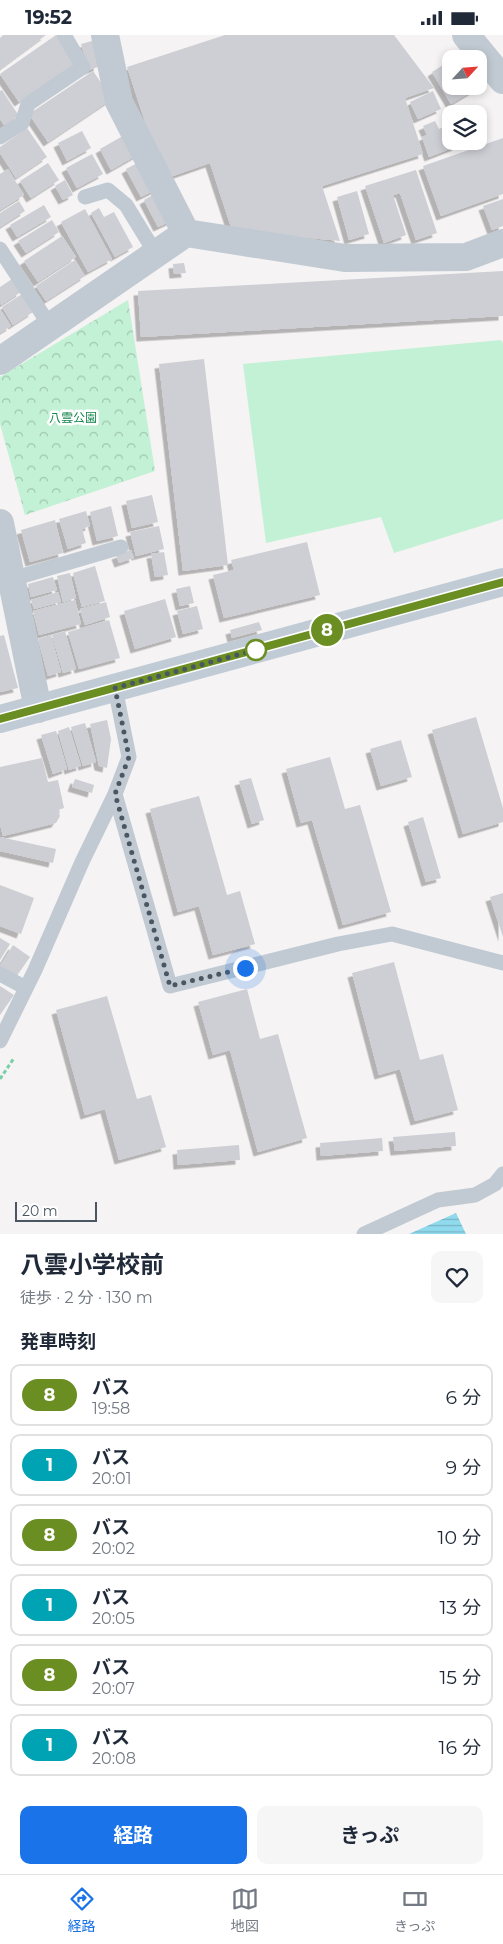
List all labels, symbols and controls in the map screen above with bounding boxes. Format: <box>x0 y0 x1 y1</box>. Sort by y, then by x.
text: 19:52 <box>25 6 72 29</box>
north arrow <box>442 50 488 95</box>
map controls <box>442 50 487 150</box>
button: layers <box>442 105 487 150</box>
park label: 八雲公園 <box>49 410 97 425</box>
line badge: 8 <box>311 614 343 646</box>
text: 8 <box>321 619 333 641</box>
unlabelled marker <box>245 639 267 661</box>
your location <box>233 956 258 981</box>
scale bar <box>15 1199 98 1222</box>
text: 20 m <box>22 1202 58 1220</box>
text: 八雲小学校前 <box>20 1250 164 1279</box>
button: heart <box>431 1251 483 1303</box>
text: 徒歩 · 2 分 · 130 m <box>20 1288 153 1307</box>
text: 発車時刻 <box>20 1330 96 1353</box>
text: バス <box>92 1376 130 1399</box>
text: 8 <box>44 1384 55 1406</box>
text: 6 分 <box>445 1386 481 1409</box>
text: 19:58 <box>92 1399 130 1418</box>
text: バス <box>92 1446 130 1469</box>
text: 1 <box>46 1454 53 1476</box>
text: 9 分 <box>445 1456 481 1479</box>
text: 20:01 <box>92 1469 131 1488</box>
text: バス <box>92 1516 130 1539</box>
text: 8 <box>44 1524 55 1546</box>
text: 10 分 <box>438 1526 481 1549</box>
text: 20:02 <box>92 1539 135 1558</box>
text: バス <box>92 1586 130 1609</box>
text: 1 <box>46 1594 53 1616</box>
text: 13 分 <box>439 1596 481 1619</box>
text: 20:05 <box>92 1609 135 1628</box>
text: バス <box>92 1656 130 1679</box>
text: 8 <box>44 1664 55 1686</box>
text: 15 分 <box>439 1666 481 1689</box>
text: 20:07 <box>92 1679 135 1698</box>
text: バス <box>92 1726 130 1749</box>
text: 1 <box>46 1734 53 1756</box>
text: 16 分 <box>439 1736 481 1759</box>
text: 20:08 <box>92 1749 136 1768</box>
button: 経路 <box>20 1806 247 1864</box>
button: きっぷ <box>257 1806 483 1864</box>
tab: 経路 <box>68 1885 96 1935</box>
tab: 地図 <box>231 1885 259 1935</box>
tab: きっぷ <box>394 1885 435 1935</box>

